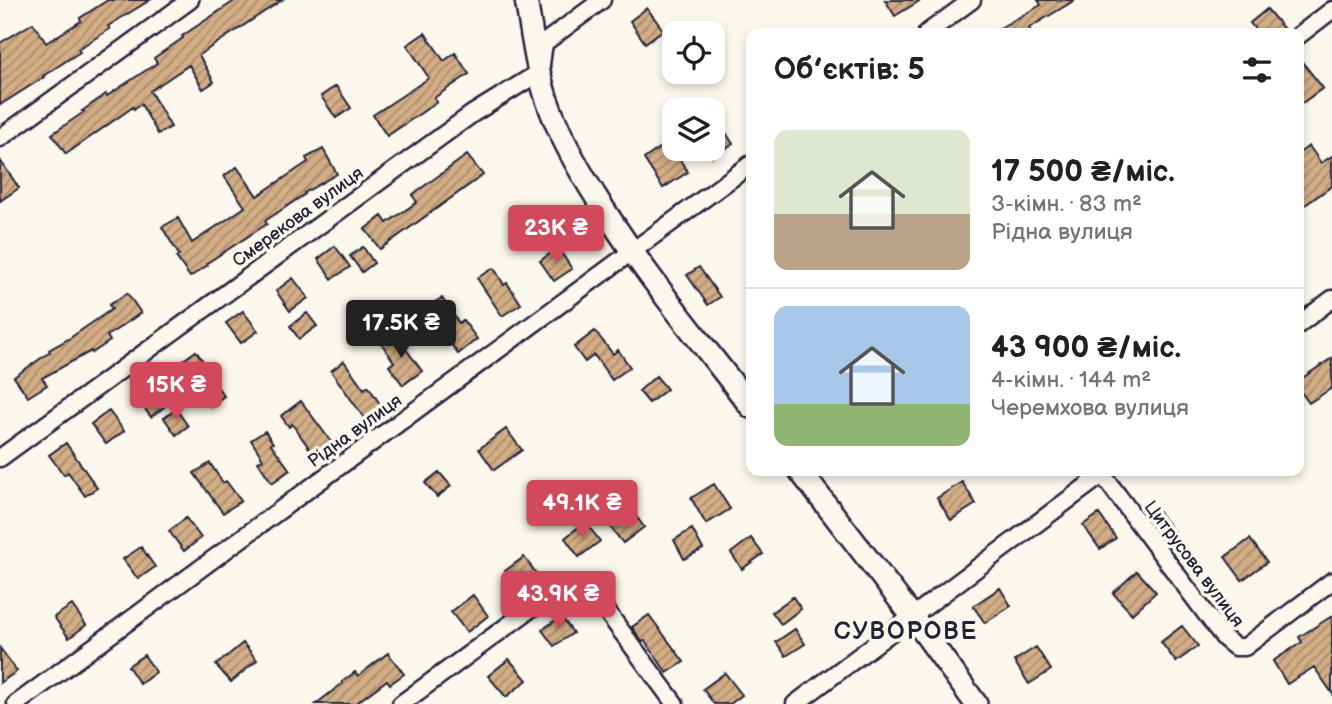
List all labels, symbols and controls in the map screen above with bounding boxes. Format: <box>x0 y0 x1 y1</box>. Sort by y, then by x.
map controls <box>662 21 725 161</box>
button: locate <box>662 21 725 84</box>
icon: filters <box>1238 51 1276 89</box>
text: Об’єктів: 5 <box>774 52 925 88</box>
button: layers <box>662 98 725 161</box>
text: 17 500 ₴/міс. <box>991 154 1175 190</box>
icon: home <box>830 158 914 242</box>
street label: Смерекова вулиця <box>229 163 367 271</box>
text: 3-кімн. · 83 m² <box>991 190 1142 218</box>
pin: 23K ₴ <box>507 205 605 265</box>
text: 23K ₴ <box>524 214 588 242</box>
text: Рідна вулиця <box>991 218 1133 246</box>
pin: 17.5K ₴ <box>336 300 466 360</box>
text: 17.5K ₴ <box>362 309 440 337</box>
text: 43 900 ₴/міс. <box>991 330 1181 366</box>
icon: home <box>830 334 914 418</box>
pin: 15K ₴ <box>127 362 225 422</box>
text: 4-кімн. · 144 m² <box>991 366 1151 394</box>
text: 15K ₴ <box>146 371 206 399</box>
street label: Рідна вулиця <box>304 390 406 472</box>
text: Черемхова вулиця <box>991 394 1189 422</box>
pin: 49.1K ₴ <box>517 480 647 540</box>
text: 49.1K ₴ <box>543 489 621 517</box>
street label: Цитрусова вулиця <box>1140 497 1248 631</box>
pin: 43.9K ₴ <box>493 572 623 631</box>
text: 43.9K ₴ <box>517 580 599 608</box>
district label: СУВОРОВЕ <box>834 617 978 646</box>

